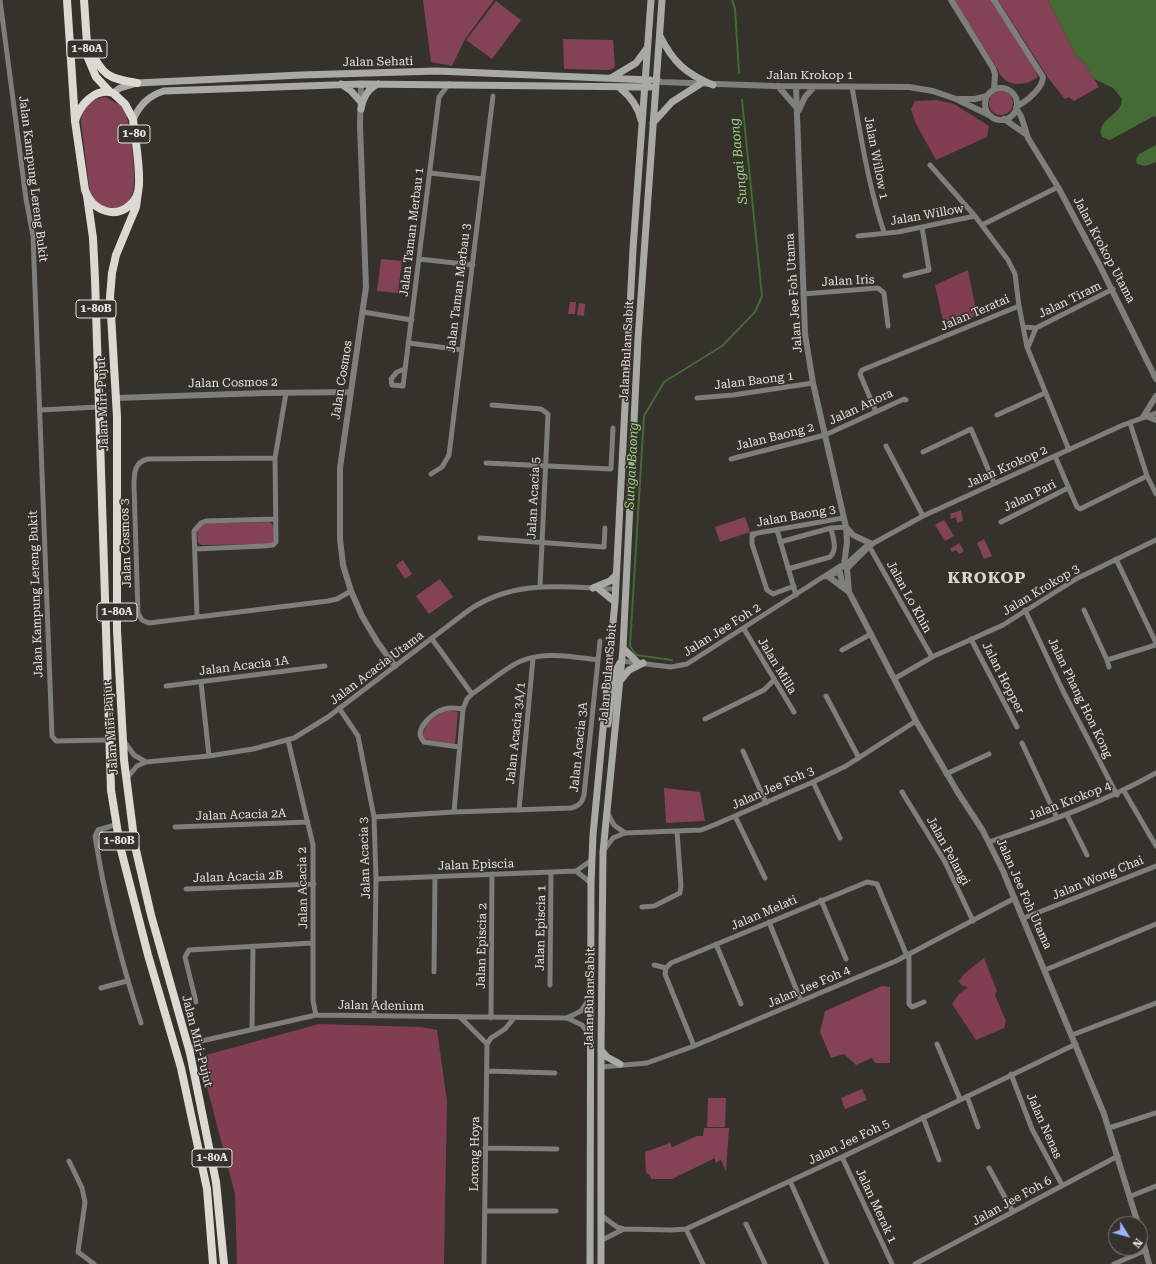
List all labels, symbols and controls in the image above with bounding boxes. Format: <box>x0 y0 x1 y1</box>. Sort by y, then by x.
road number: 1-80A <box>67 40 107 58</box>
street label: Jalan Sehati <box>343 54 413 70</box>
street label: Jalan Krokop 1 <box>766 68 854 82</box>
street label: Jalan Kampung Lereng Bukit <box>16 95 50 263</box>
street label: Jalan Willow 1 <box>861 115 891 201</box>
water label: Sungai Baong <box>727 117 751 205</box>
road number: 1-80 <box>118 125 150 143</box>
street label: Jalan Taman Merbau 1 <box>397 167 427 297</box>
street label: Jalan Krokop Utama <box>1070 194 1138 306</box>
street label: Jalan Willow <box>889 201 965 229</box>
street label: Jalan Taman Merbau 3 <box>444 223 474 353</box>
street label: Jalan Jee Foh Utama <box>783 233 805 353</box>
street label: Jalan Iris <box>821 272 875 290</box>
street label: Jalan Tiram <box>1036 279 1104 321</box>
street label: Jalan Teratai <box>938 292 1012 334</box>
road number: 1-80B <box>76 300 116 318</box>
street label: Jalan Bulan Sabit <box>617 300 637 402</box>
street label: Jalan Cosmos <box>329 340 355 420</box>
street label: Jalan Miri-Pujut <box>94 357 112 451</box>
street label: Jalan Baong 1 <box>713 369 795 393</box>
street label: Jalan Cosmos 2 <box>188 375 278 391</box>
street label: Jalan Anora <box>827 386 895 428</box>
street label: Jalan Baong 2 <box>734 420 816 454</box>
water label: Sungai Baong <box>622 422 642 510</box>
street label: Jalan Krokop 2 <box>964 443 1050 491</box>
street label: Jalan Acacia 5 <box>525 457 543 539</box>
street label: Jalan Pari <box>1001 477 1059 515</box>
street label: Jalan Cosmos 3 <box>117 498 135 588</box>
street label: Jalan Baong 3 <box>755 502 837 530</box>
street label: Jalan Kampung Lereng Bukit <box>26 510 46 678</box>
street label: Jalan Lo Khin <box>883 559 935 635</box>
street label: Jalan Krokop 3 <box>1000 561 1082 619</box>
district label: KROKOP <box>948 568 1026 588</box>
street label: Jalan Jee Foh 2 <box>681 600 763 660</box>
road number: 1-80A <box>97 603 137 621</box>
street label: Jalan Bulan Sabit <box>596 623 620 725</box>
street label: Jalan Acacia Utama <box>327 628 427 708</box>
street label: Jalan Milla <box>755 635 799 697</box>
street label: Jalan Phang Hon Kong <box>1045 636 1115 760</box>
street label: Jalan Hopper <box>979 640 1027 716</box>
street label: Jalan Acacia 1A <box>198 653 290 679</box>
street label: Jalan Miri-Pujut <box>101 681 121 775</box>
street label: Jalan Acacia 3A/1 <box>503 681 529 785</box>
street label: Jalan Acacia 3A <box>567 701 591 793</box>
street label: Jalan Jee Foh 3 <box>730 763 816 813</box>
street label: Jalan Krokop 4 <box>1027 779 1113 823</box>
street label: Jalan Acacia 2A <box>195 806 287 824</box>
street label: Jalan Pelangi <box>923 814 973 888</box>
street label: Jalan Acacia 3 <box>356 817 374 899</box>
road number: 1-80B <box>99 832 139 850</box>
street label: Jalan Jee Foh Utama <box>993 836 1055 952</box>
street label: Jalan Acacia 2 <box>295 847 311 929</box>
street label: Jalan Wong Chai <box>1050 853 1146 903</box>
street label: Jalan Episcia <box>438 856 514 874</box>
street label: Jalan Acacia 2B <box>193 868 283 886</box>
street label: Jalan Episcia 1 <box>533 885 549 971</box>
street label: Jalan Melati <box>729 893 799 933</box>
street label: Jalan Episcia 2 <box>474 903 490 989</box>
street label: Jalan Bulan Sabit <box>582 948 598 1048</box>
street label: Jalan Jee Foh 4 <box>766 963 852 1011</box>
street label: Jalan Miri-Pujut <box>179 994 215 1088</box>
street label: Jalan Adenium <box>338 998 424 1014</box>
street label: Jalan Nenas <box>1023 1091 1065 1161</box>
street label: Lorong Hoya <box>467 1116 483 1192</box>
street label: Jalan Jee Foh 5 <box>806 1116 892 1168</box>
road number: 1-80A <box>192 1149 232 1167</box>
street label: Jalan Merak 1 <box>852 1166 900 1246</box>
street label: Jalan Jee Foh 6 <box>970 1173 1054 1229</box>
north arrow <box>1108 1216 1148 1256</box>
text: N <box>1129 1236 1145 1250</box>

